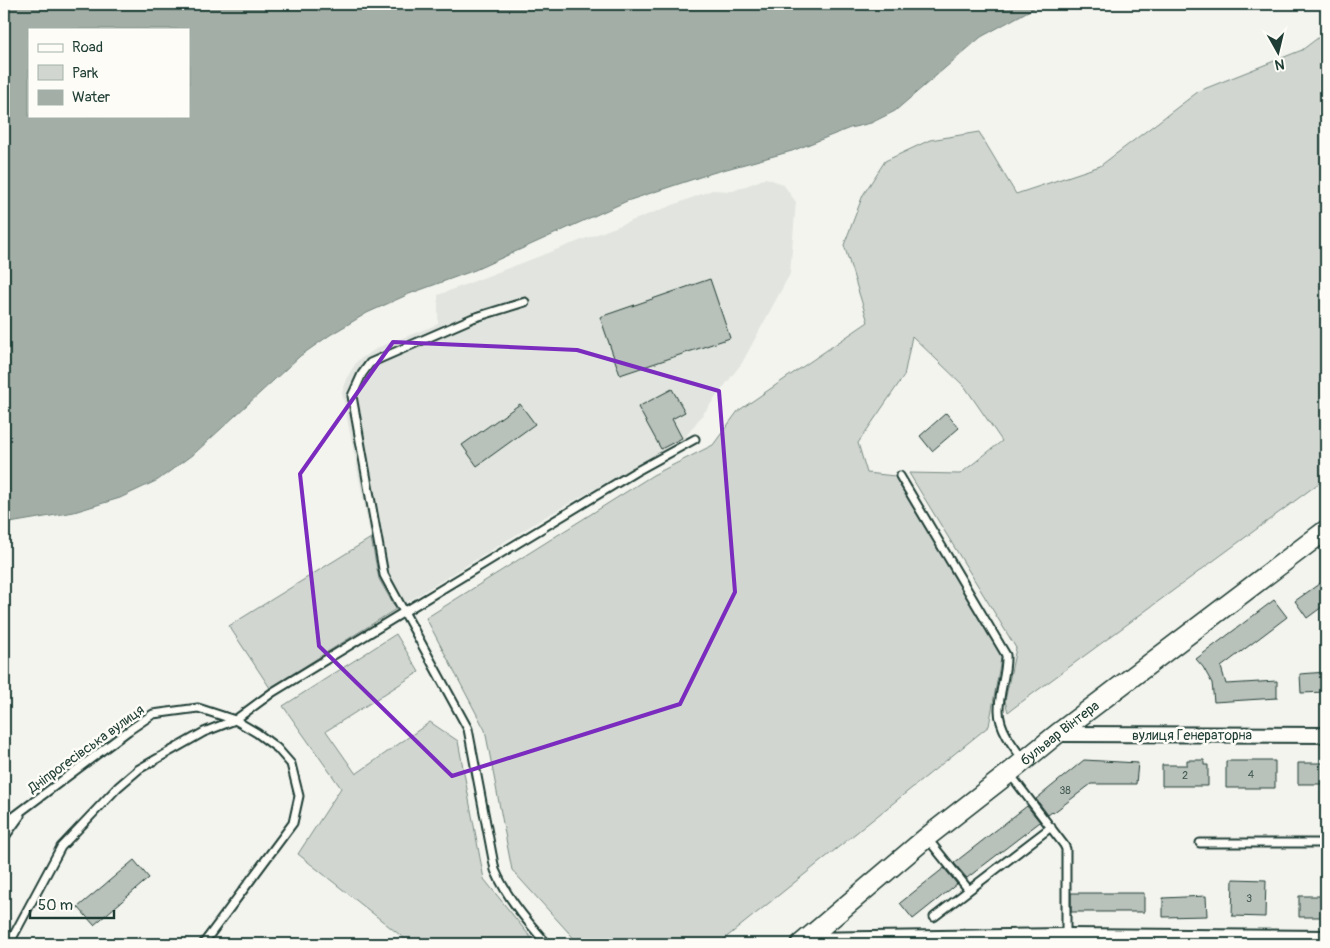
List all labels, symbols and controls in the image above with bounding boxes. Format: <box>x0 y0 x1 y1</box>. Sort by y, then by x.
legend <box>28 28 190 118</box>
north arrow <box>1252 28 1302 78</box>
text: Road <box>72 38 103 57</box>
text: N <box>1274 55 1286 73</box>
text: Park <box>72 64 99 83</box>
text: Water <box>72 88 111 107</box>
street label: бульвар Вінтера <box>1017 697 1102 769</box>
street label: Дніпрогесівська вулиця <box>24 701 147 797</box>
street label: вулиця Генераторна <box>1132 727 1252 744</box>
house number: 4 <box>1248 768 1255 781</box>
house number: 2 <box>1182 769 1188 782</box>
house number: 38 <box>1059 784 1071 797</box>
scale bar <box>30 888 114 920</box>
house number: 3 <box>1246 892 1252 905</box>
text: 50 m <box>38 896 73 915</box>

